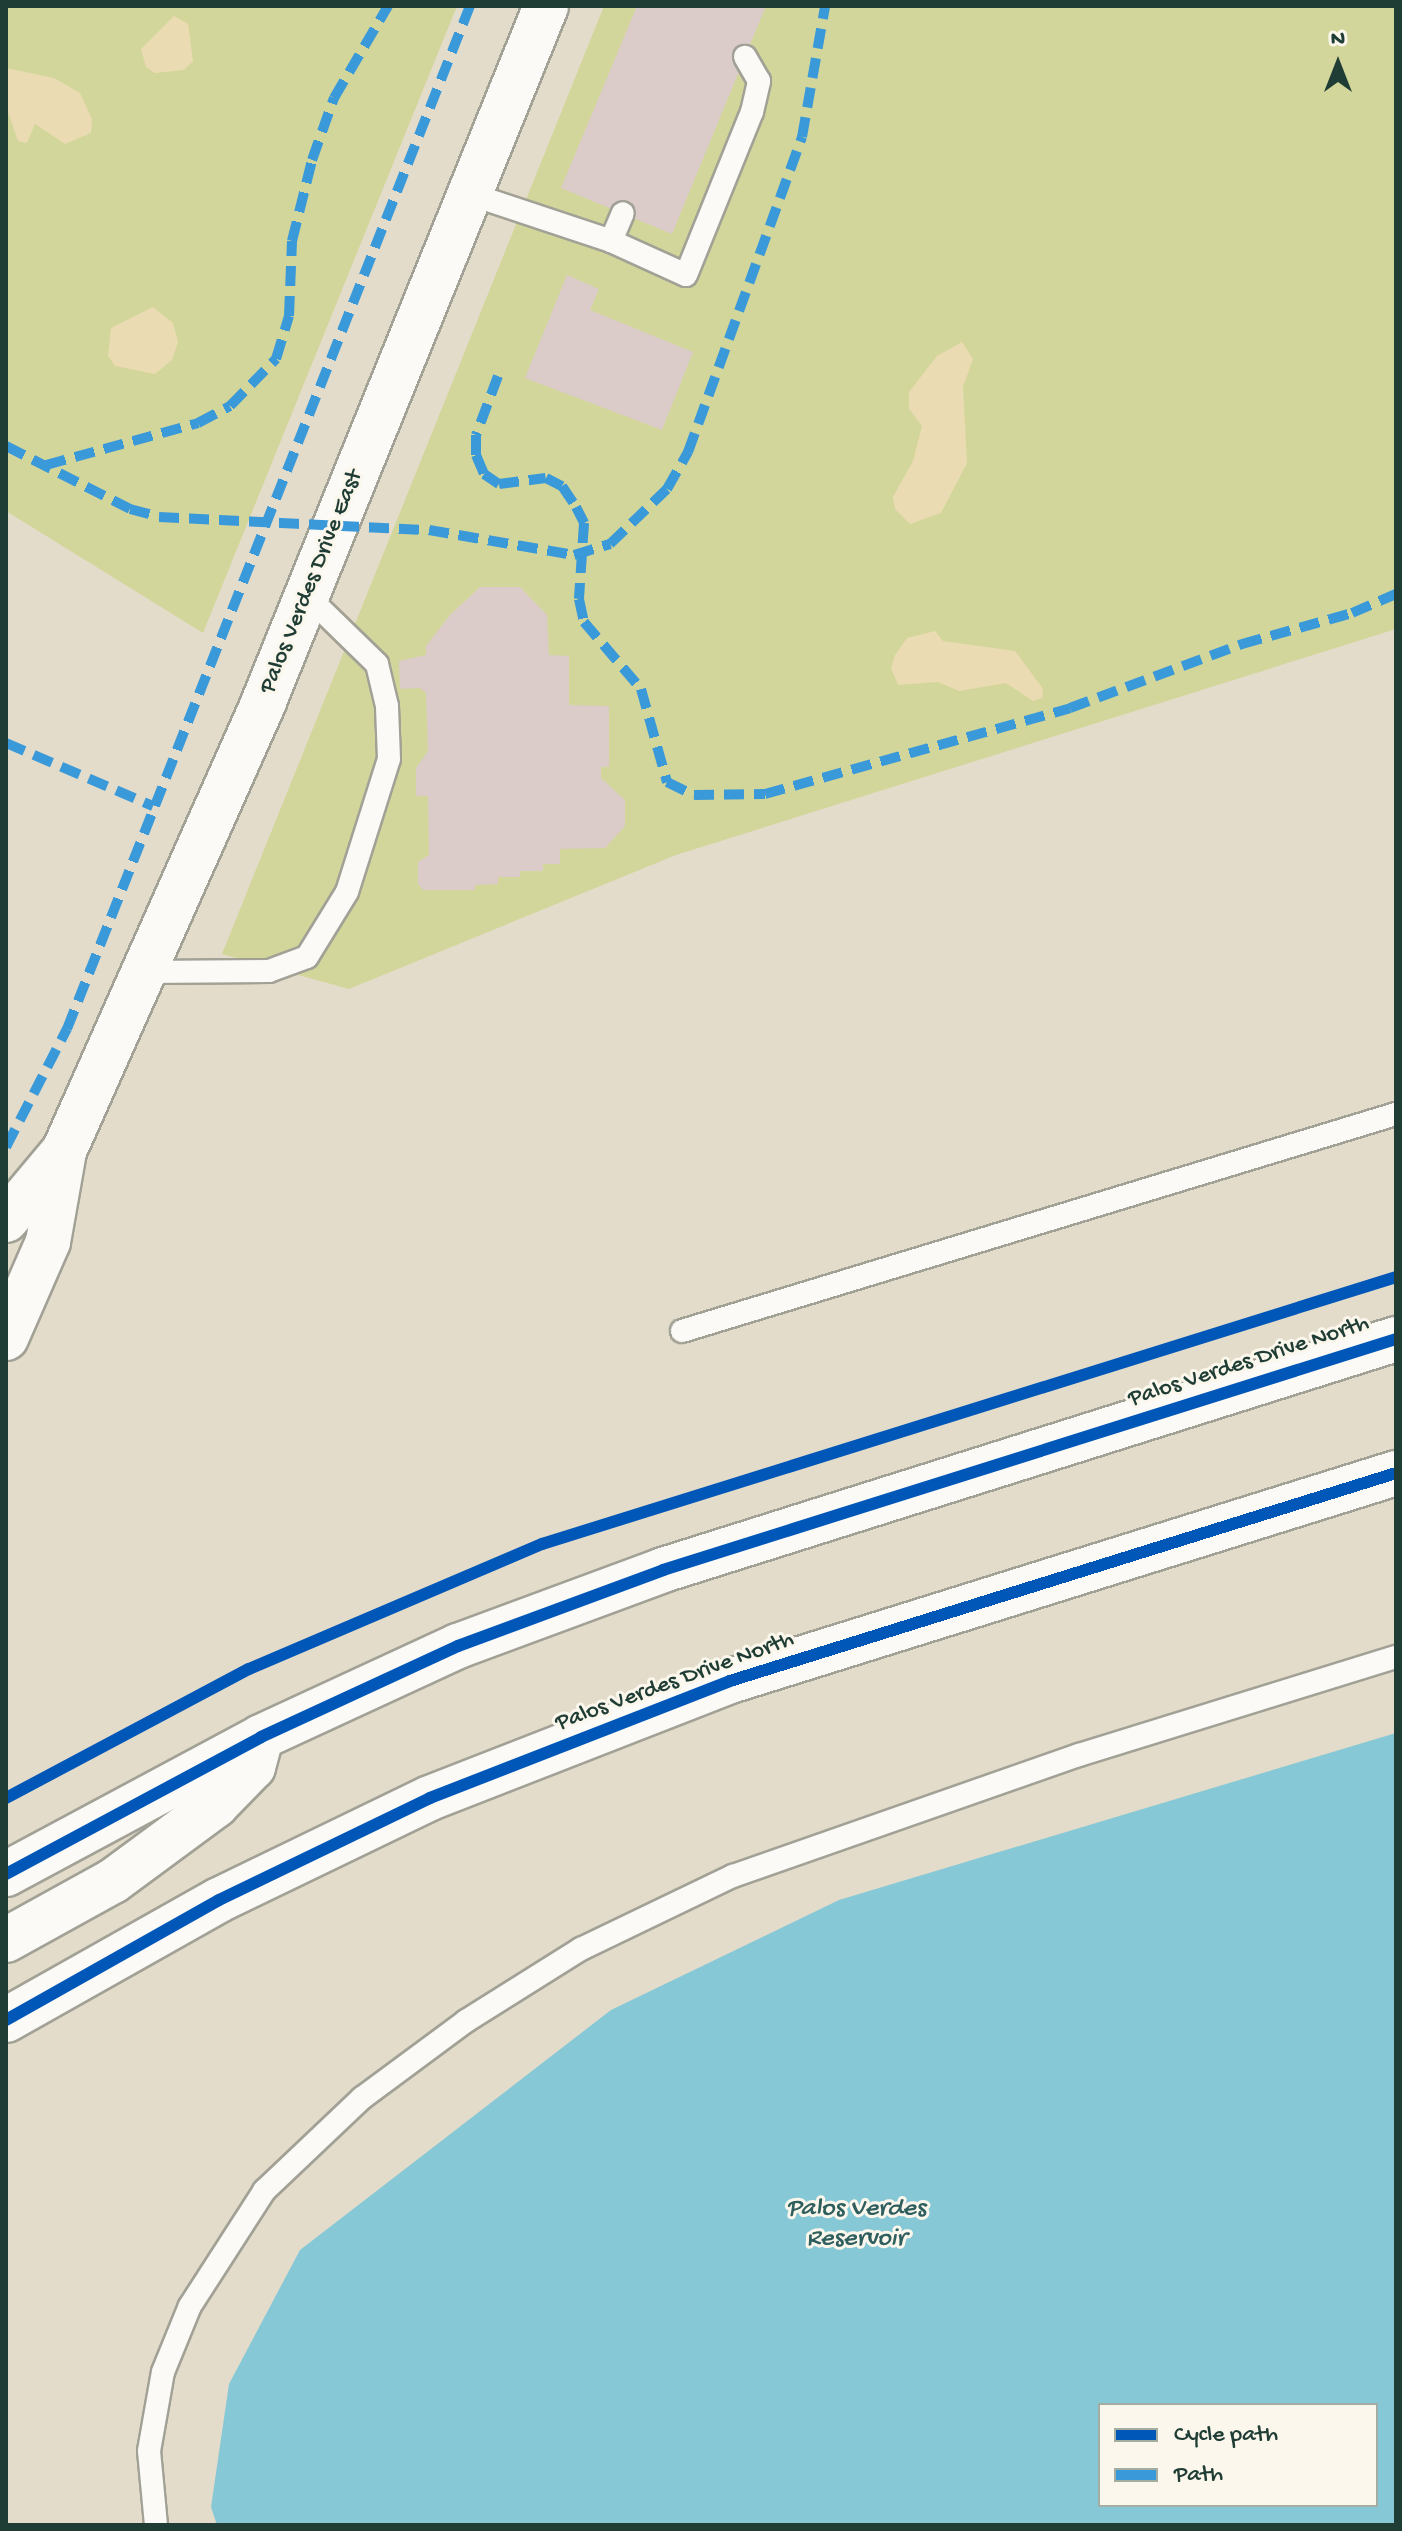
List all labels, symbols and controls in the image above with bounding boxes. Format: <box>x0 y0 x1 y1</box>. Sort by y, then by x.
north arrow <box>1298 24 1378 104</box>
text: N <box>1331 27 1345 53</box>
street label: Palos Verdes Drive East <box>254 466 370 698</box>
street label: Palos Verdes Drive North <box>1125 1309 1373 1415</box>
street label: Palos Verdes Drive North <box>552 1625 798 1739</box>
water label: Palos Verdes Reservoir <box>786 2194 926 2256</box>
legend <box>1098 2403 1378 2507</box>
text: Cycle path <box>1174 2421 1278 2450</box>
text: Path <box>1174 2461 1223 2490</box>

